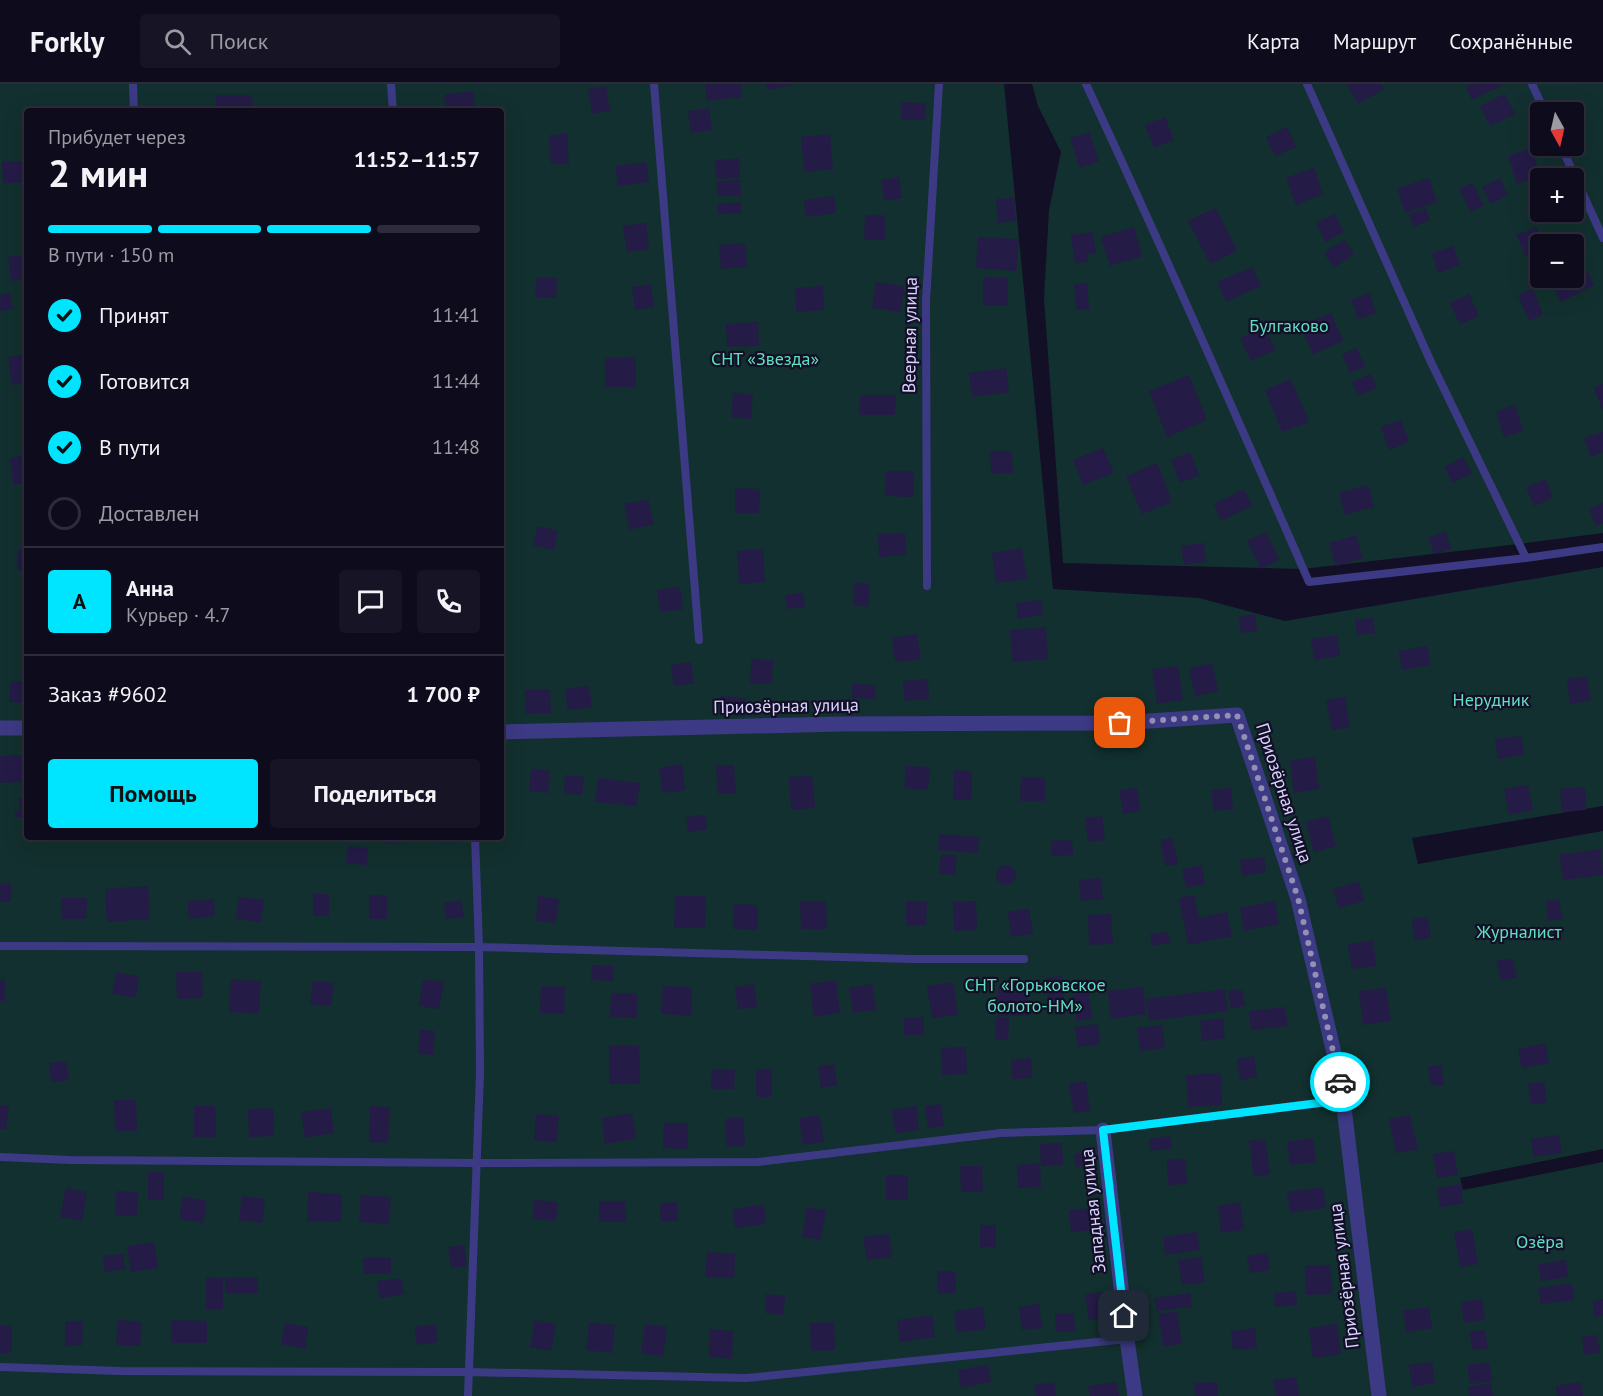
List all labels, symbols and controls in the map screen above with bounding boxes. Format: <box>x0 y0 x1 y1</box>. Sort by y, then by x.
search box <box>140 14 560 68</box>
text: Forkly <box>30 23 104 60</box>
icon: search <box>161 25 194 58</box>
text: Поиск <box>209 27 268 55</box>
text: Карта <box>1247 28 1300 55</box>
text: Маршрут <box>1333 28 1416 55</box>
text: Сохранённые <box>1449 28 1573 55</box>
north arrow <box>1530 102 1584 156</box>
map controls <box>1530 102 1584 288</box>
text: Прибудет через <box>48 124 186 150</box>
text: 11:52–11:57 <box>354 145 480 173</box>
text: 2 мин <box>48 147 148 198</box>
button: + <box>1530 168 1584 222</box>
button: − <box>1530 234 1584 288</box>
text: В пути · 150 m <box>48 242 174 268</box>
street label: Веерная улица <box>897 277 922 393</box>
icon: check <box>48 299 81 332</box>
text: Принят <box>99 301 169 329</box>
text: 11:41 <box>432 302 480 328</box>
park label: Булгаково <box>1249 314 1329 337</box>
park label: СНТ «Звезда» <box>711 347 819 370</box>
icon: check <box>48 365 81 398</box>
text: Готовится <box>99 367 190 395</box>
text: 11:44 <box>432 368 480 394</box>
icon: check <box>48 431 81 464</box>
text: В пути <box>99 433 161 461</box>
text: 11:48 <box>432 434 480 460</box>
text: Доставлен <box>99 499 199 527</box>
button: chat <box>339 570 402 633</box>
button: phone <box>417 570 480 633</box>
text: Анна <box>126 574 174 602</box>
text: А <box>73 587 86 615</box>
text: Курьер · 4.7 <box>126 602 230 628</box>
text: Заказ #9602 <box>48 680 168 708</box>
text: 1 700 ₽ <box>406 680 480 708</box>
park label: Нерудник <box>1453 688 1530 711</box>
street label: Приозёрная улица <box>713 693 859 718</box>
pin <box>1094 697 1145 748</box>
icon: bag <box>1103 706 1136 739</box>
street label: Приозёрная улица <box>1251 720 1318 866</box>
button: Помощь <box>48 759 258 828</box>
button: Поделиться <box>270 759 480 828</box>
park label: Журналист <box>1475 920 1562 943</box>
park label: СНТ «Горьковское болото-НМ» <box>964 973 1106 1017</box>
courier <box>1310 1052 1370 1112</box>
icon: car <box>1324 1066 1357 1099</box>
street label: Западная улица <box>1075 1148 1110 1274</box>
street label: Приозёрная улица <box>1323 1202 1364 1350</box>
park label: Озёра <box>1516 1230 1564 1253</box>
pin <box>1098 1290 1149 1341</box>
icon: home <box>1107 1299 1140 1332</box>

